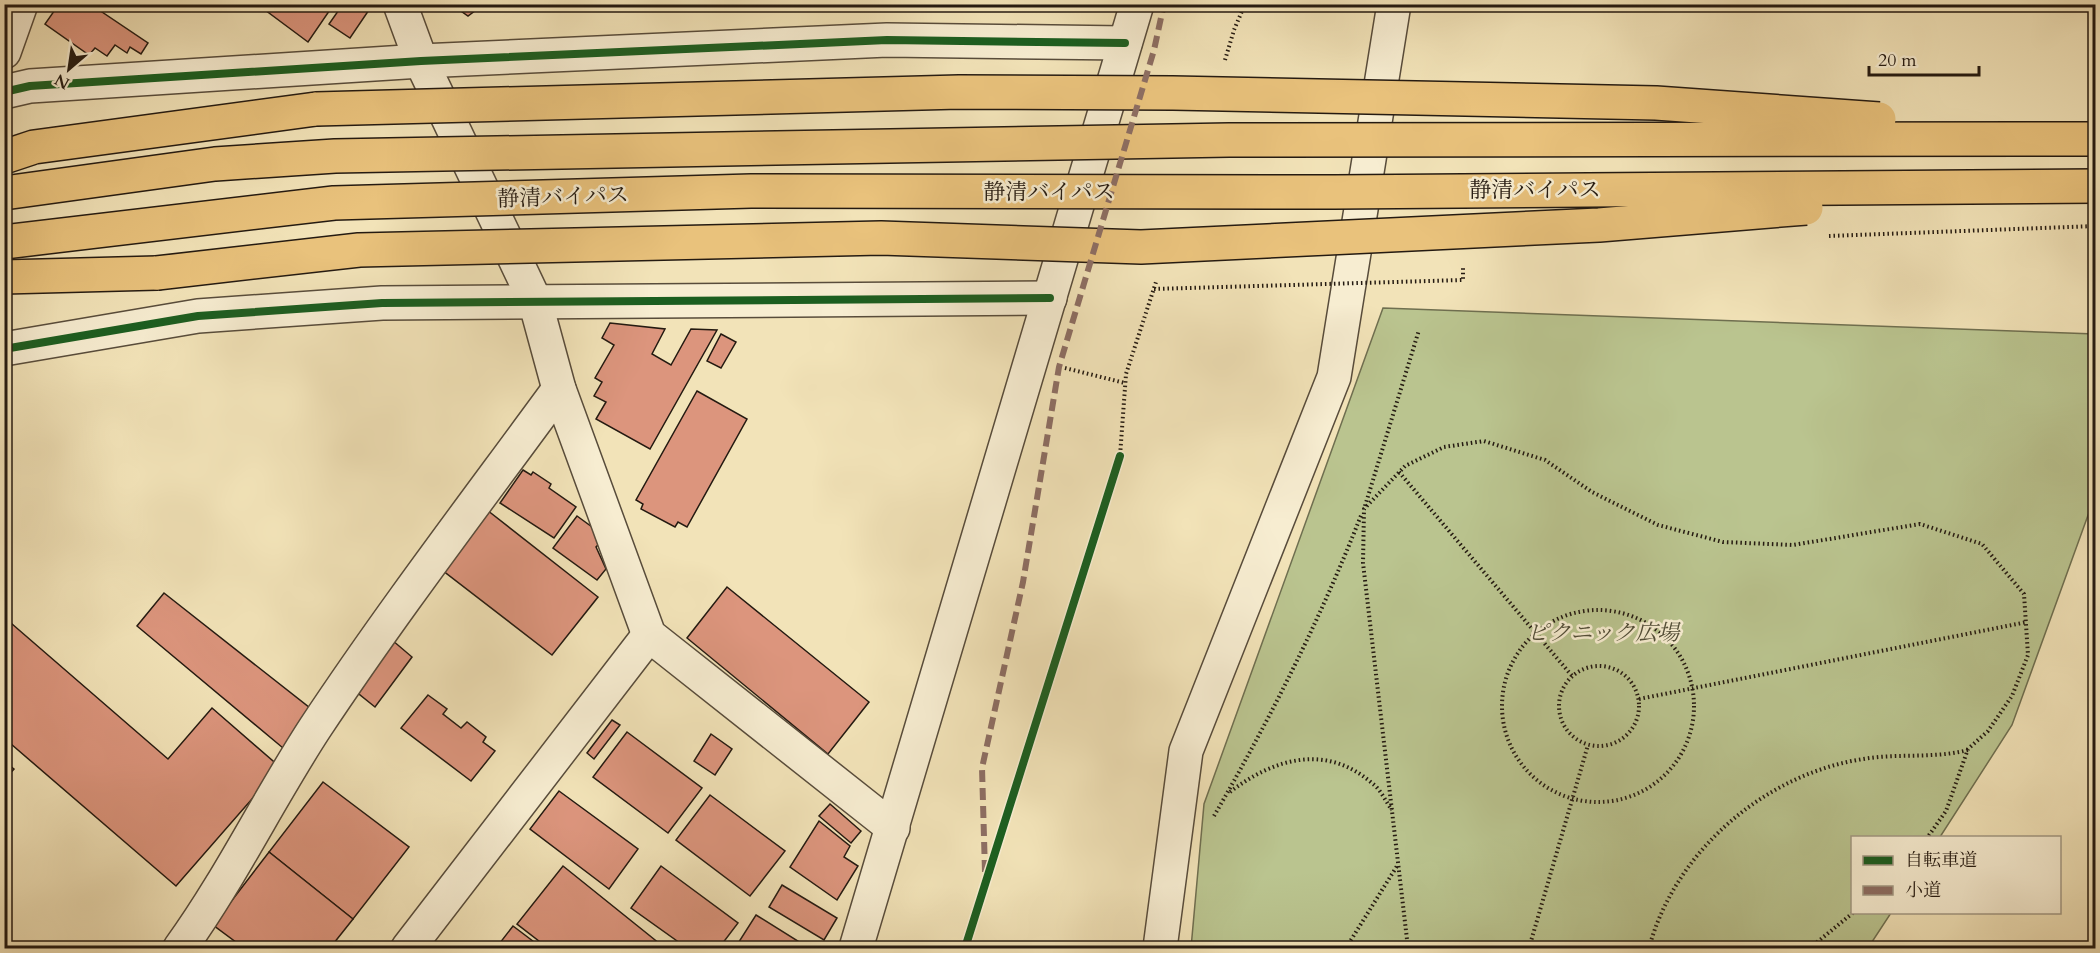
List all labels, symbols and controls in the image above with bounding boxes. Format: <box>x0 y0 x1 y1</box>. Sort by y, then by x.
north arrow <box>39 39 99 99</box>
scale bar <box>1869 39 1978 77</box>
text: 20 m <box>1878 48 1917 73</box>
text: N <box>51 68 74 94</box>
street label: 静清バイパス <box>1469 175 1601 205</box>
street label: 静清バイパス <box>983 177 1115 207</box>
street label: 静清バイパス <box>497 180 629 214</box>
park label: ピクニック広場 <box>1527 618 1681 648</box>
legend <box>1851 836 2061 914</box>
text: 自転車道 <box>1905 848 1977 873</box>
text: 小道 <box>1905 878 1941 903</box>

